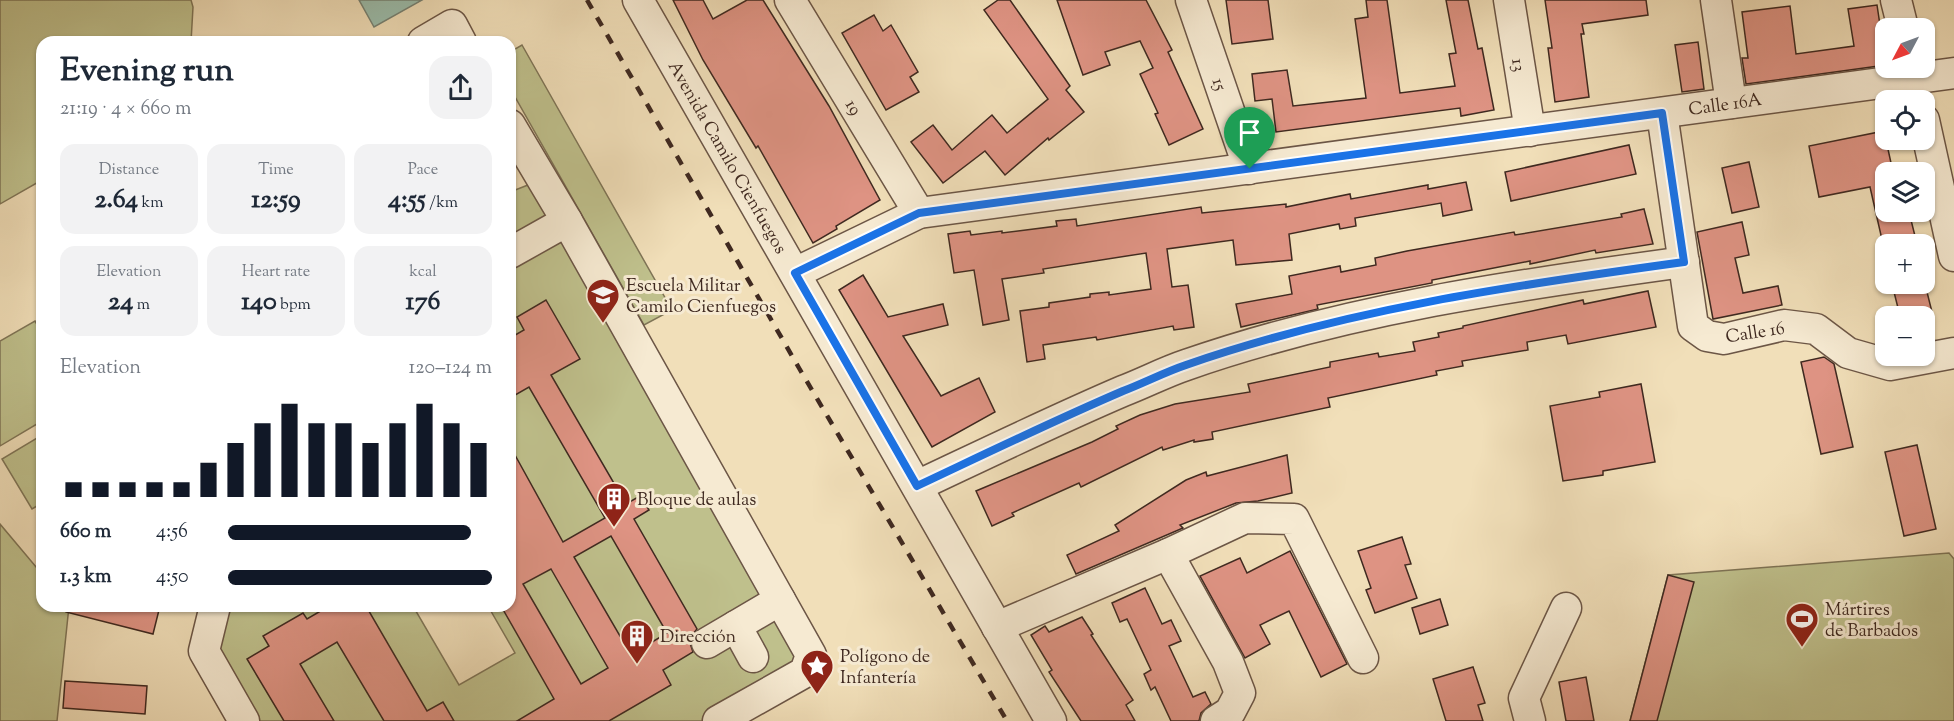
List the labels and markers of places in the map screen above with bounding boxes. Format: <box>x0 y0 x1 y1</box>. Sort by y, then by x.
pin <box>1224 107 1275 169</box>
place label: Escuela Militar Camilo Cienfuegos <box>626 274 776 321</box>
school or university icon: Escuela Militar Camilo Cienfuegos <box>585 277 621 324</box>
building icon: Bloque de aulas <box>596 481 632 528</box>
place label: Bloque de aulas <box>637 488 756 514</box>
place label: Mártires de Barbados <box>1825 598 1918 645</box>
sports icon: Mártires de Barbados <box>1784 601 1820 648</box>
building icon: Dirección <box>619 618 655 665</box>
place label: Dirección <box>660 625 737 651</box>
place label: Polígono de Infantería <box>840 645 930 692</box>
place icon: Polígono de Infantería <box>799 648 835 695</box>

